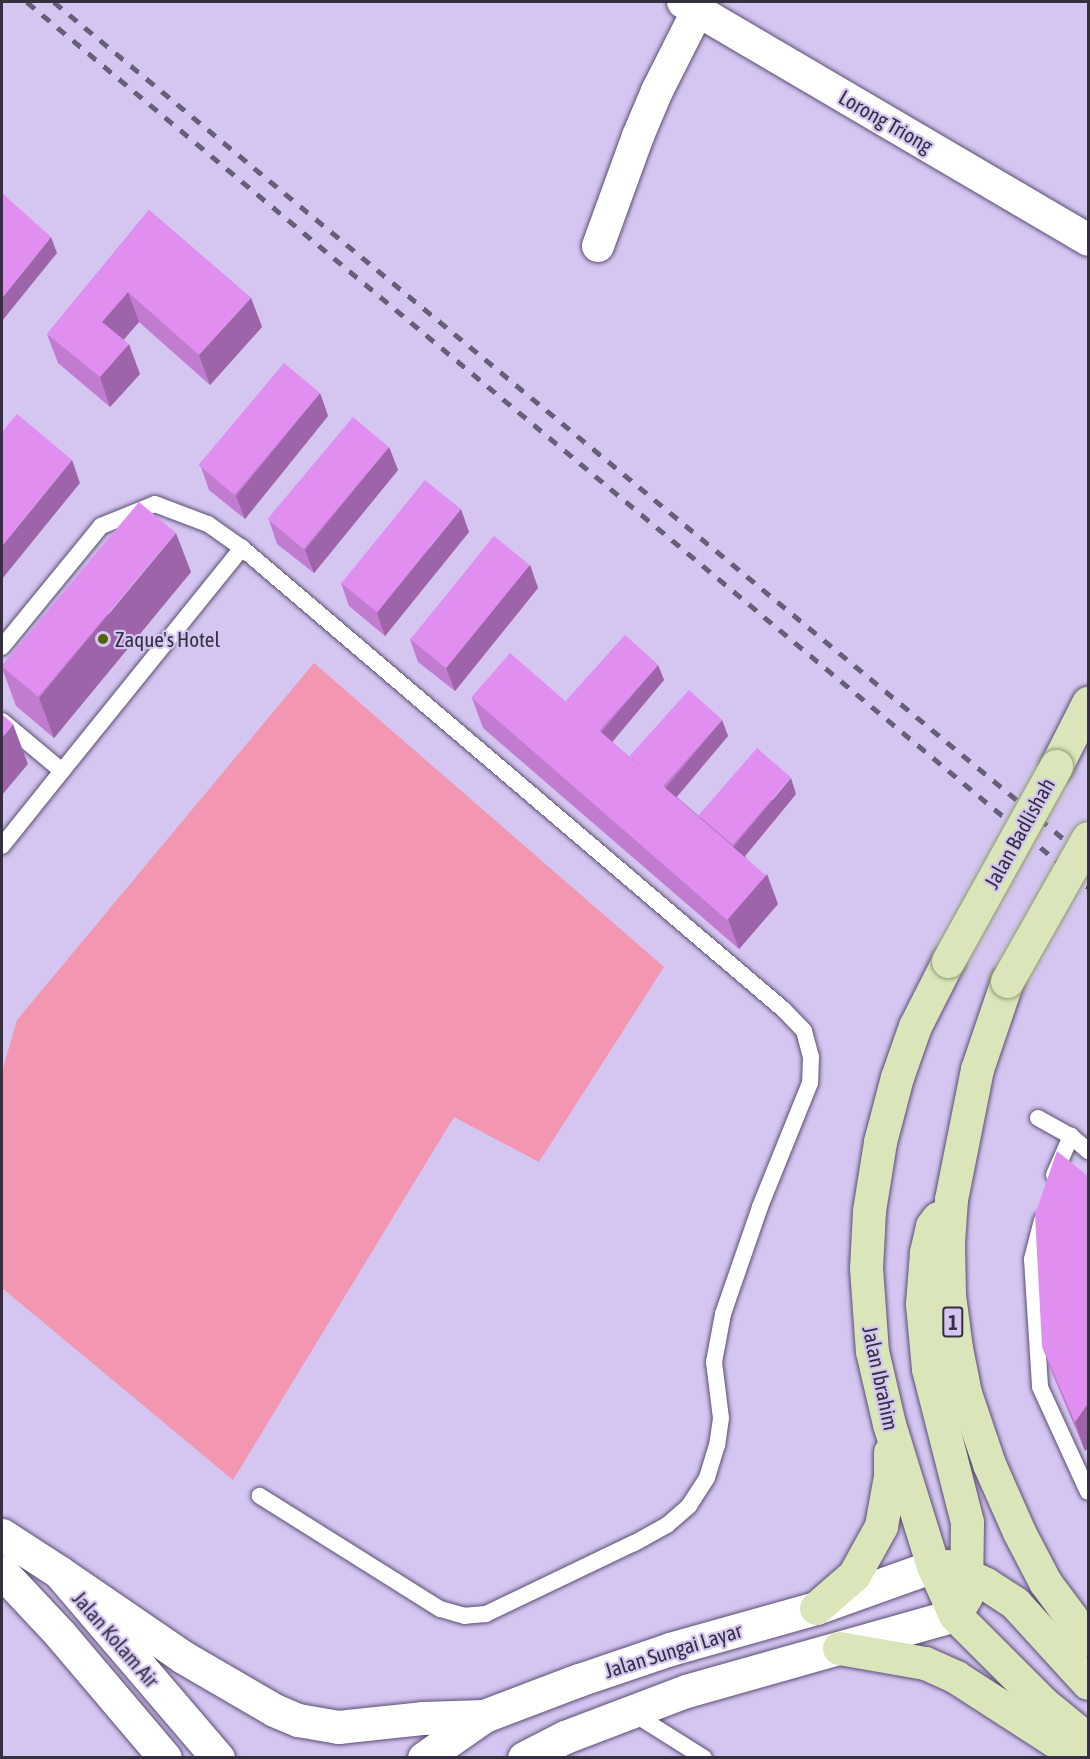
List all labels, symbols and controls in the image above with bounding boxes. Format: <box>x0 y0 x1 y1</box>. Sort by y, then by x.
street label: Lorong Triong <box>835 84 937 158</box>
place label: Zaque's Hotel <box>115 626 220 652</box>
marker: Zaque's Hotel <box>96 632 110 646</box>
street label: Jalan Badlishah <box>978 773 1060 893</box>
road number: 1 <box>941 1305 965 1339</box>
street label: Jalan Ibrahim <box>858 1324 904 1432</box>
street label: Jalan Kolam Air <box>67 1586 165 1692</box>
street label: Jalan Sungai Layar <box>601 1617 745 1683</box>

